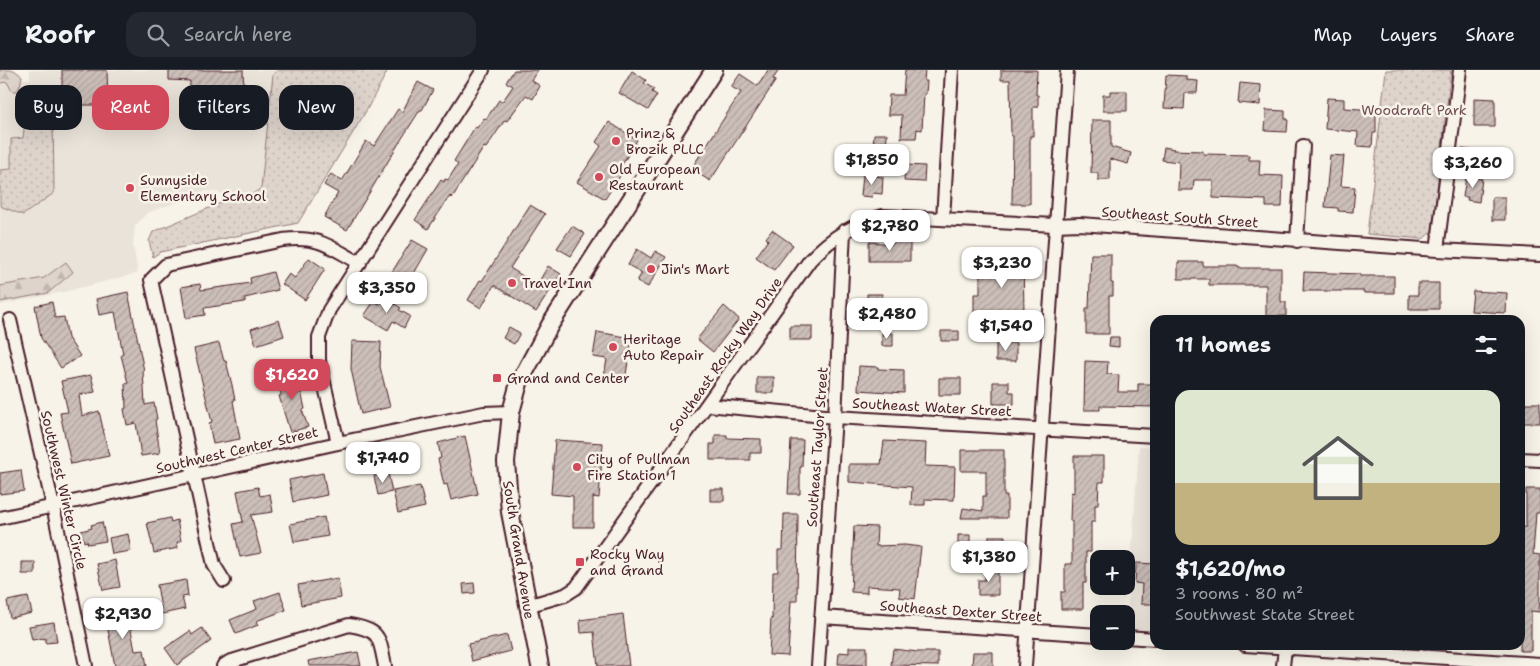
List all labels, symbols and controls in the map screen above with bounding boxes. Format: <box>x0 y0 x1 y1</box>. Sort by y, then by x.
search box <box>126 12 476 57</box>
text: Roofr <box>25 19 96 51</box>
icon: search <box>144 21 172 49</box>
text: Search here <box>184 22 292 47</box>
text: Map <box>1314 23 1352 47</box>
text: Layers <box>1380 23 1437 47</box>
text: Share <box>1465 23 1515 47</box>
chip: Buy <box>15 85 82 130</box>
chip: Rent <box>92 85 169 130</box>
chip: Filters <box>179 85 269 130</box>
chip: New <box>279 85 354 130</box>
park label: Woodcraft Park <box>1361 101 1467 119</box>
place label: Prinz & Brozik PLLC <box>626 124 704 158</box>
marker: Prinz & Brozik PLLC <box>610 135 622 147</box>
pin: $1,850 <box>831 144 913 186</box>
pin: $3,260 <box>1432 146 1514 189</box>
text: $1,850 <box>845 149 899 170</box>
text: $3,260 <box>1443 152 1503 173</box>
place label: Old European Restaurant <box>609 160 701 194</box>
place label: Sunnyside Elementary School <box>140 171 267 205</box>
marker: Old European Restaurant <box>593 171 605 183</box>
marker: Sunnyside Elementary School <box>124 182 136 194</box>
street label: Southeast South Street <box>1101 203 1259 231</box>
pin: $2,780 <box>849 210 931 252</box>
text: $2,780 <box>861 215 919 236</box>
pin: $3,230 <box>961 246 1043 289</box>
text: $3,230 <box>972 252 1032 273</box>
place label: Jin's Mart <box>661 260 730 278</box>
marker: Jin's Mart <box>645 263 657 275</box>
pin: $3,350 <box>346 272 428 314</box>
place label: Travel Inn <box>522 274 592 292</box>
street label: Southeast Rocky Way Drive <box>664 274 786 436</box>
text: $3,350 <box>358 277 416 298</box>
marker: Travel Inn <box>506 277 518 289</box>
pin: $2,480 <box>846 298 928 340</box>
text: $2,480 <box>858 303 916 324</box>
pin: $1,540 <box>965 310 1047 352</box>
text: $1,540 <box>979 315 1033 336</box>
place label: Heritage Auto Repair <box>623 330 704 364</box>
text: 11 homes <box>1175 331 1271 359</box>
icon: filters <box>1472 331 1500 359</box>
marker: Heritage Auto Repair <box>607 341 619 353</box>
pin: $1,620 <box>251 358 333 401</box>
text: $1,620 <box>265 364 319 385</box>
street label: Southeast Taylor Street <box>802 366 832 528</box>
place label: Grand and Center <box>507 369 630 387</box>
marker: Grand and Center <box>491 372 503 384</box>
street label: Southeast Water Street <box>852 394 1012 420</box>
street label: Southwest Winter Circle <box>37 409 91 571</box>
street label: Southwest Center Street <box>154 423 320 477</box>
icon: home <box>1293 423 1383 513</box>
pin: $1,740 <box>342 442 424 484</box>
text: $1,740 <box>356 447 410 468</box>
place label: City of Pullman Fire Station 1 <box>587 450 691 484</box>
marker: City of Pullman Fire Station 1 <box>571 461 583 473</box>
street label: South Grand Avenue <box>499 479 539 621</box>
pin: $1,380 <box>948 540 1030 583</box>
place label: Rocky Way and Grand <box>590 545 665 579</box>
text: $1,380 <box>962 546 1016 567</box>
map controls <box>1090 550 1135 650</box>
button: + <box>1090 550 1135 595</box>
text: $1,620/mo <box>1175 555 1286 583</box>
marker: Rocky Way and Grand <box>574 556 586 568</box>
text: 3 rooms · 80 m² <box>1175 583 1303 604</box>
street label: Southeast Dexter Street <box>879 596 1043 626</box>
pin: $2,930 <box>82 598 164 640</box>
text: $2,930 <box>94 603 152 624</box>
text: Southwest State Street <box>1175 604 1355 625</box>
button: − <box>1090 605 1135 650</box>

